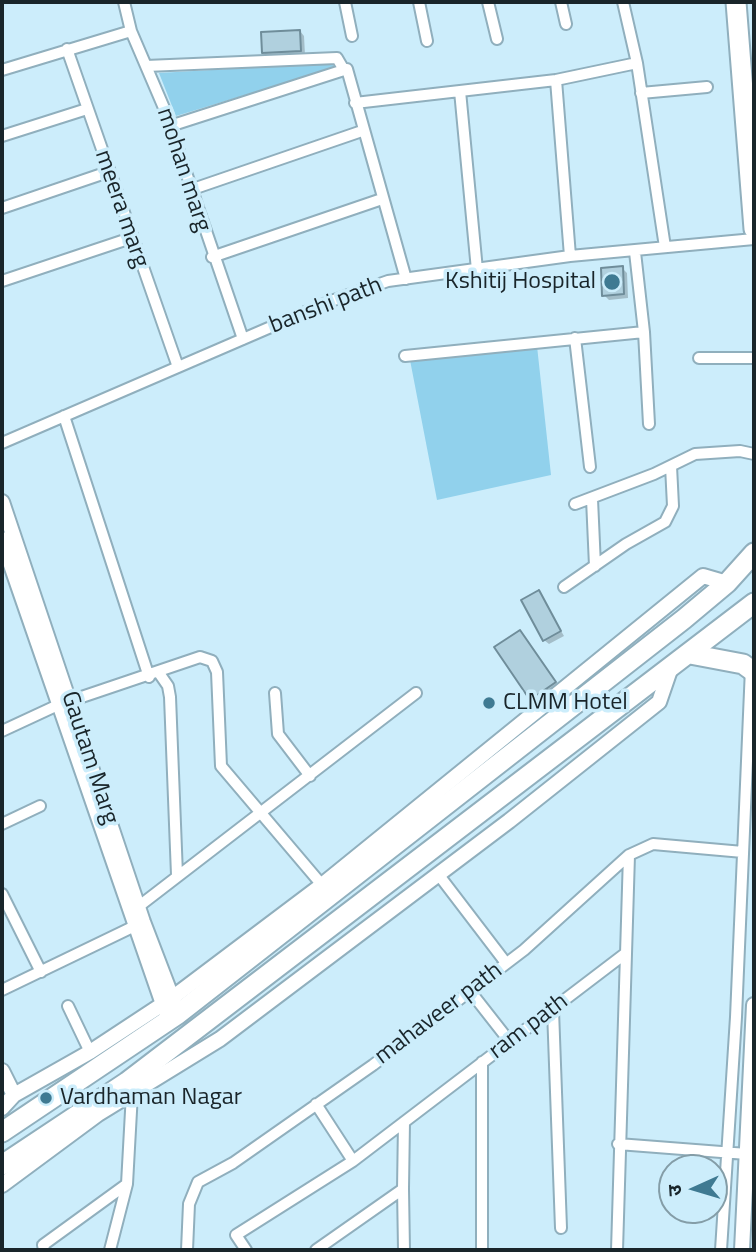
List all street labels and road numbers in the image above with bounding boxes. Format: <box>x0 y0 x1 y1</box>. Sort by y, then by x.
street label: mohan marg <box>149 105 217 235</box>
street label: meera marg <box>87 146 155 272</box>
street label: banshi path <box>266 271 386 341</box>
street label: Gautam Marg <box>54 688 124 828</box>
street label: mahaveer path <box>370 957 508 1071</box>
street label: ram path <box>484 988 574 1066</box>

